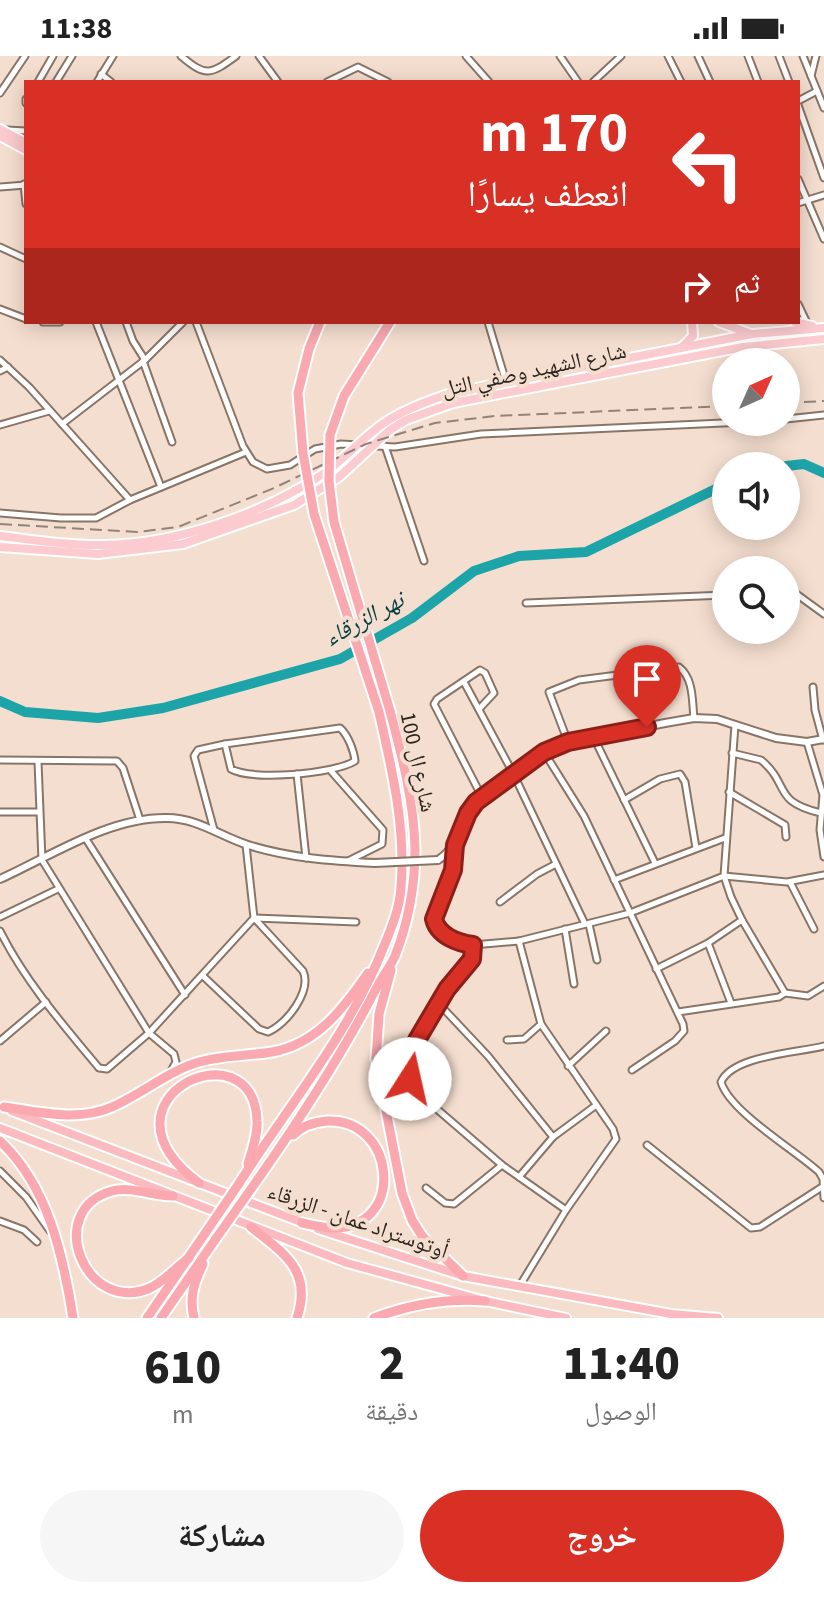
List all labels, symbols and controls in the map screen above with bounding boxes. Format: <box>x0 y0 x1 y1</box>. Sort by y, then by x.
text: 11:38 <box>40 7 112 50</box>
text: 170 m <box>480 94 628 173</box>
icon: left <box>656 112 760 216</box>
text: انعطف يسارًا <box>468 169 628 220</box>
text: ثم <box>734 262 760 305</box>
icon: right <box>674 264 718 308</box>
street label: شارع الشهيد وصفي التل <box>439 335 630 406</box>
north arrow <box>712 348 800 436</box>
map controls <box>712 348 800 644</box>
button: sound <box>712 452 800 540</box>
button: search <box>712 556 800 644</box>
water label: نهر الزرقاء <box>318 581 414 655</box>
pin <box>613 645 681 727</box>
icon: arrive <box>625 657 669 701</box>
street label: شارع ال 100 <box>392 709 444 815</box>
position arrow <box>368 1037 452 1121</box>
street label: أوتوستراد عمان - الزرقاء <box>263 1175 453 1267</box>
text: 2 <box>379 1330 405 1398</box>
text: 11:40 <box>562 1330 680 1398</box>
text: 610 <box>144 1334 221 1402</box>
text: دقيقة <box>365 1393 418 1430</box>
text: الوصول <box>585 1393 657 1430</box>
text: m <box>172 1396 193 1433</box>
button: مشاركة <box>40 1490 404 1582</box>
button: خروج <box>420 1490 784 1582</box>

